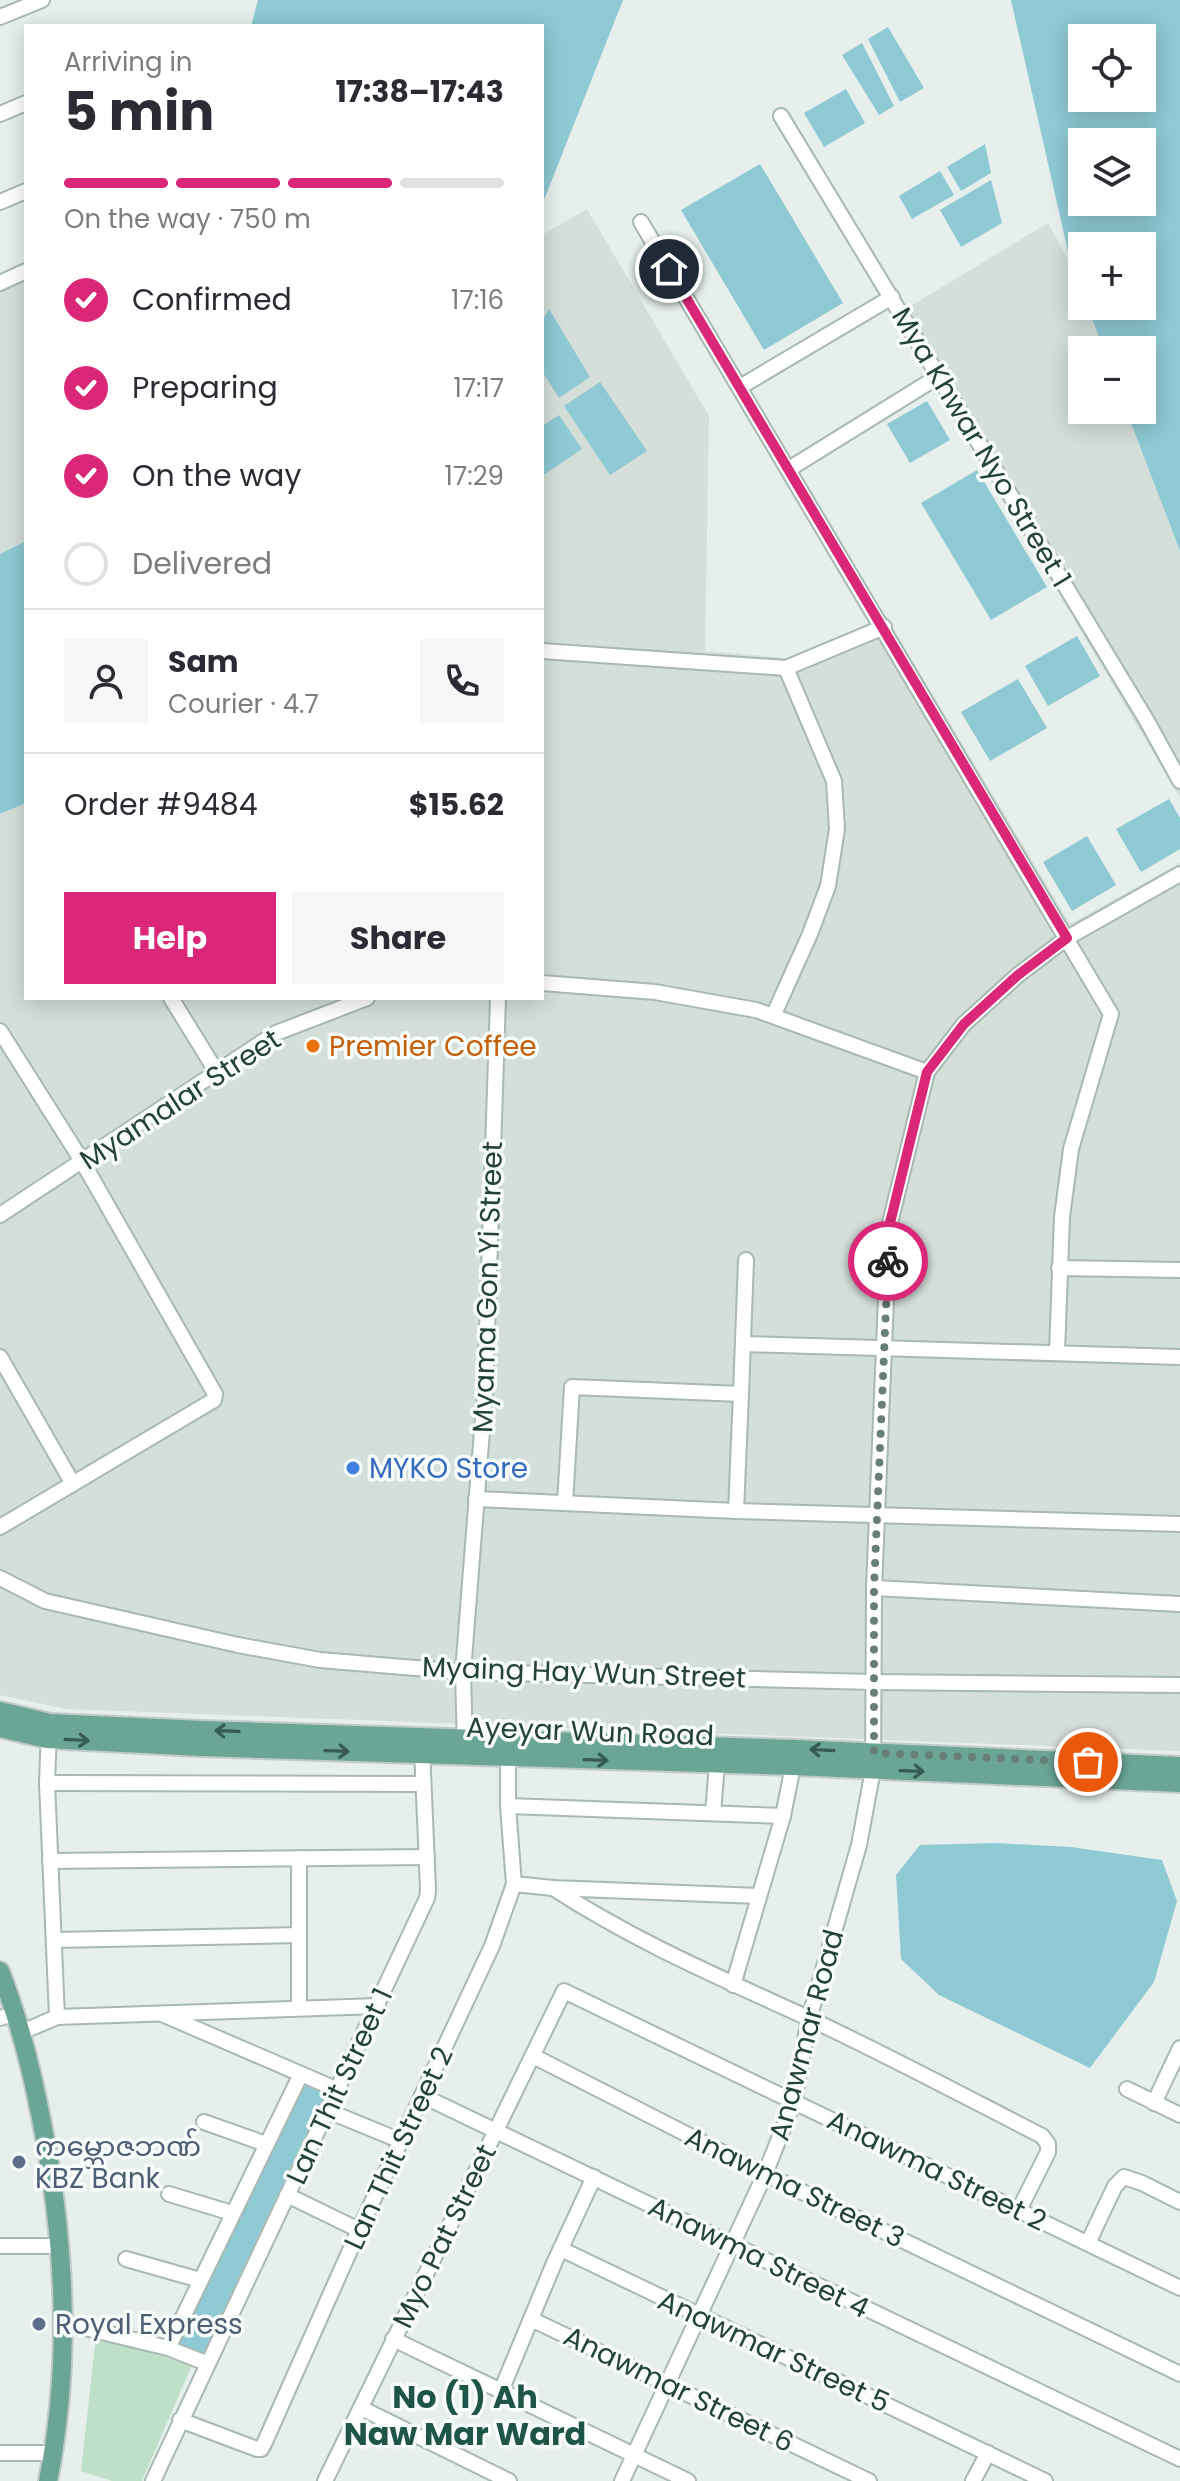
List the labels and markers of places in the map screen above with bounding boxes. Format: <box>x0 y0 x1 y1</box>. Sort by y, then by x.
pin <box>635 235 703 303</box>
place label: Premier Coffee <box>329 1027 537 1066</box>
marker: Premier Coffee <box>304 1037 322 1055</box>
place label: MYKO Store <box>369 1449 528 1488</box>
marker: MYKO Store <box>344 1459 362 1477</box>
pin <box>1054 1728 1122 1796</box>
place label: ကမ္ဘောဇဘဏ် KBZ Bank <box>35 2127 201 2198</box>
marker: ကမ္ဘောဇဘဏ် KBZ Bank <box>10 2153 28 2171</box>
place label: Royal Express <box>55 2305 243 2344</box>
marker: Royal Express <box>30 2315 48 2333</box>

